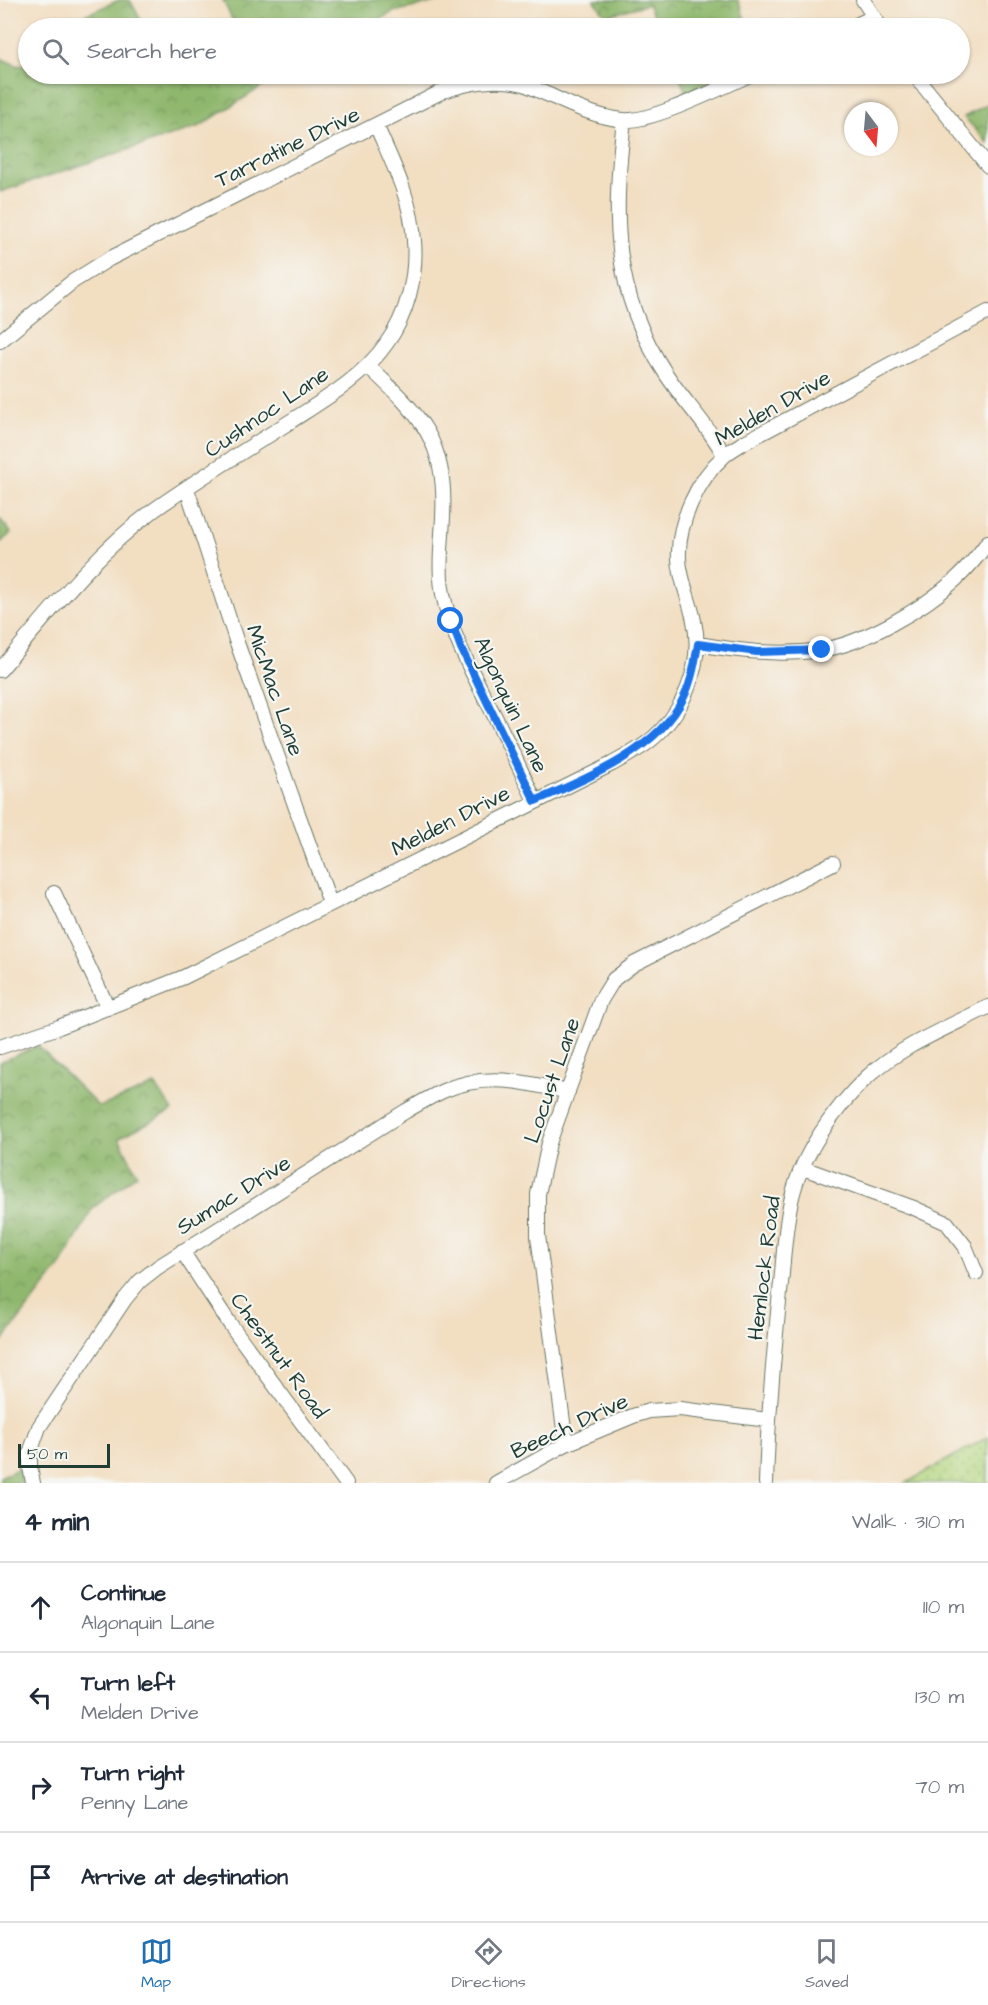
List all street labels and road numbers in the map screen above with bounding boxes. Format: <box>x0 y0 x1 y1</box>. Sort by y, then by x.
street label: Tarratine Drive <box>210 99 365 196</box>
street label: Cushnoc Lane <box>198 359 335 465</box>
street label: Melden Drive <box>709 362 837 454</box>
street label: MicMac Lane <box>238 621 312 760</box>
street label: Algonquin Lane <box>465 631 556 778</box>
street label: Melden Drive <box>386 778 516 865</box>
street label: Locust Lane <box>516 1014 588 1147</box>
street label: Sumac Drive <box>171 1148 297 1243</box>
street label: Hemlock Road <box>740 1194 789 1342</box>
street label: Chestnut Road <box>223 1287 335 1425</box>
street label: Beech Drive <box>506 1386 633 1467</box>

